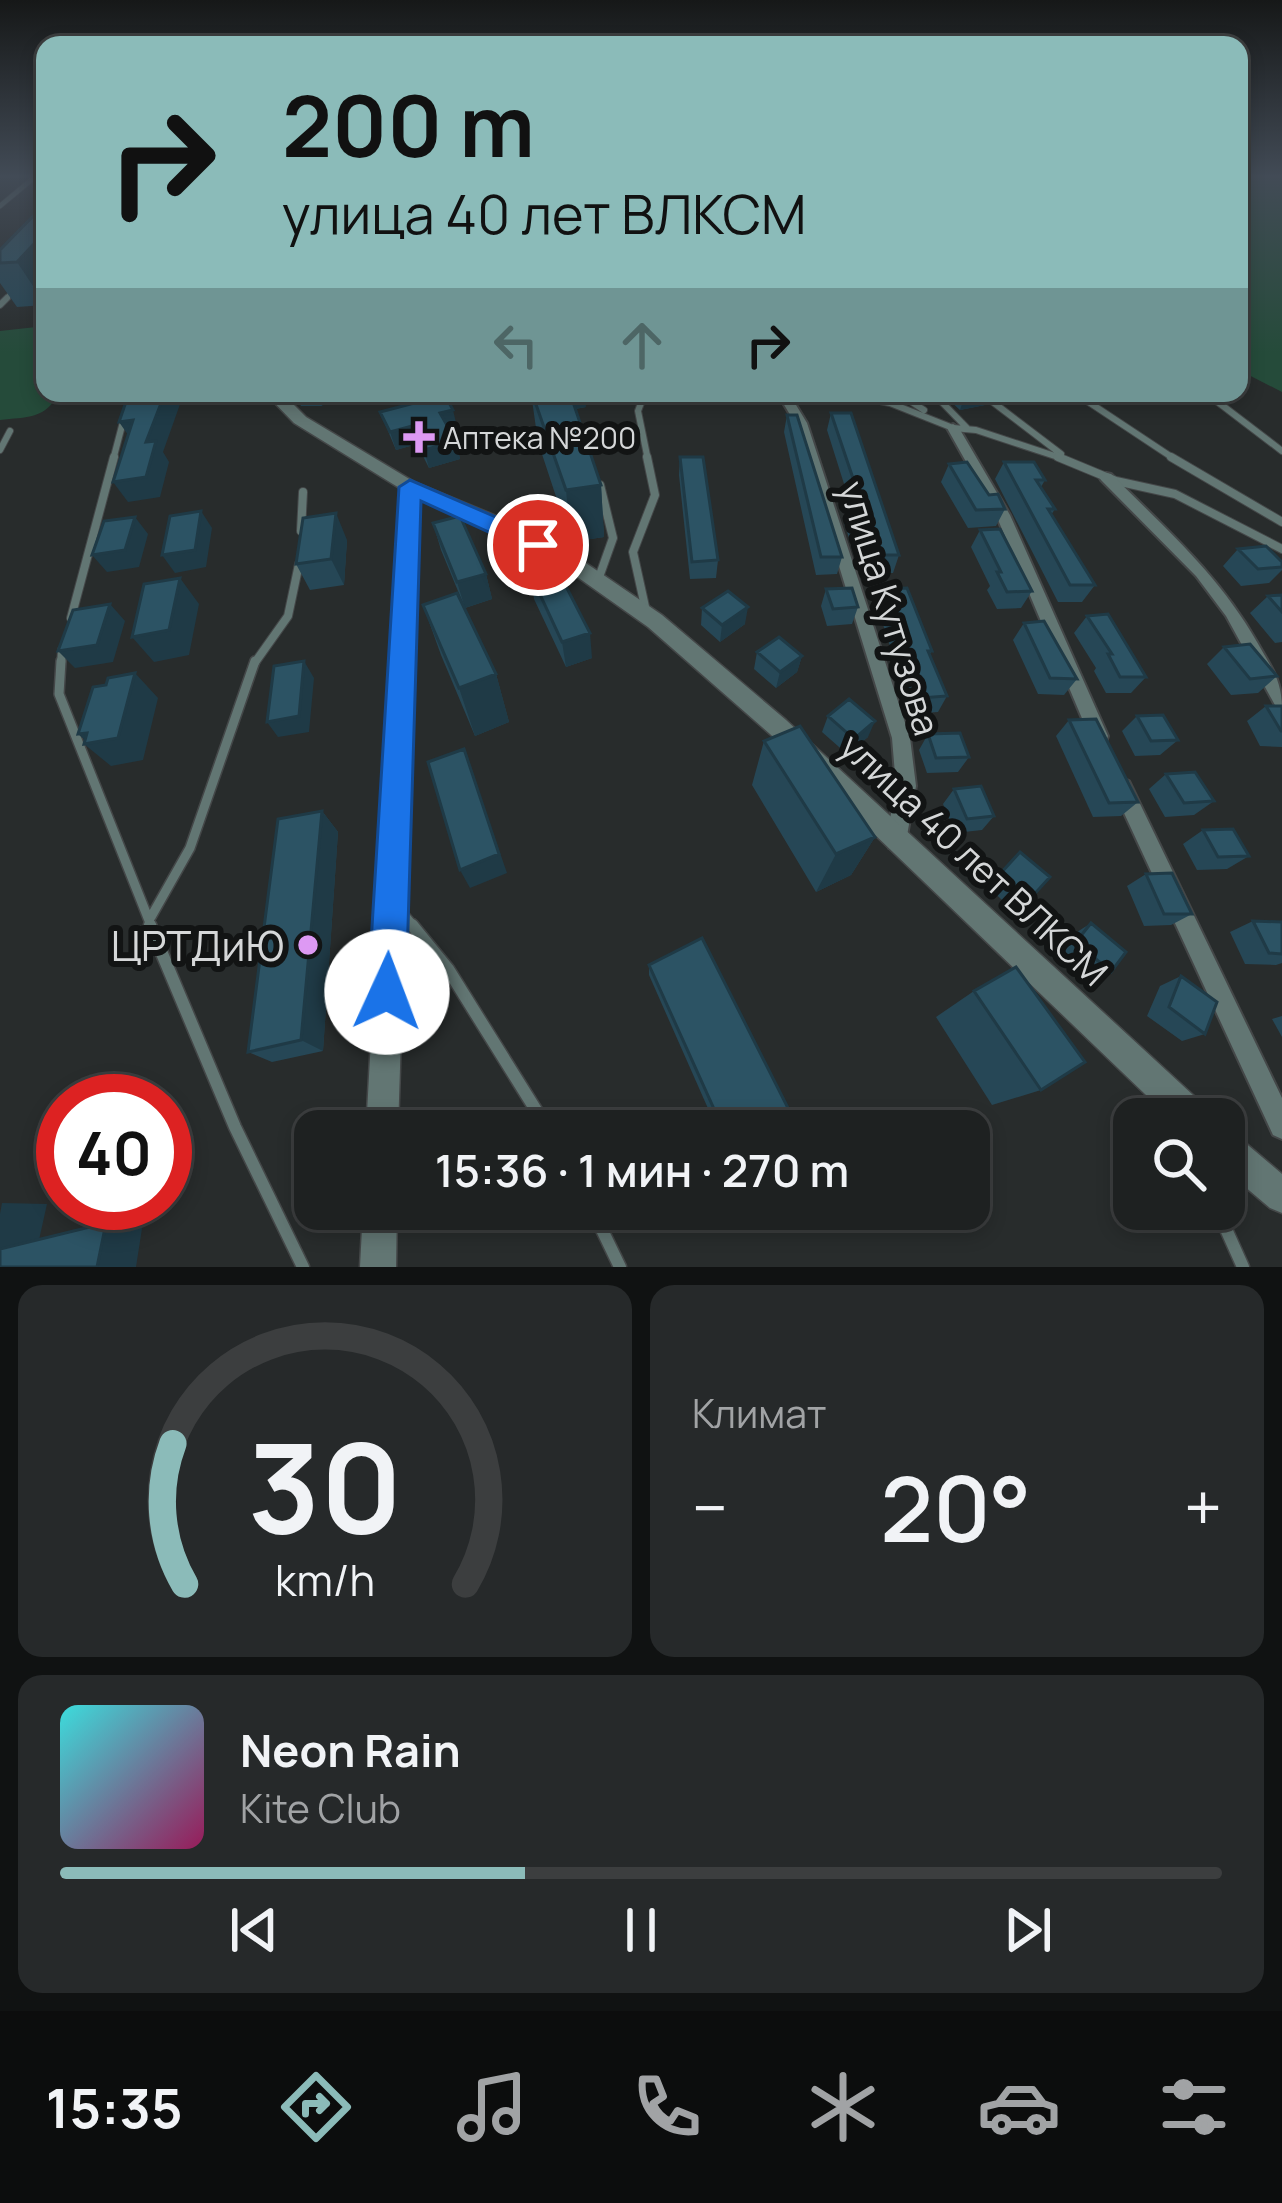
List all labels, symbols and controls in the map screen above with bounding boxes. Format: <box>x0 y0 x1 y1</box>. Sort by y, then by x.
text: 200 m <box>282 67 535 182</box>
icon: right <box>84 84 240 240</box>
text: улица 40 лет ВЛКСМ <box>282 176 807 250</box>
icon: left <box>483 312 549 378</box>
icon: ahead <box>609 312 675 378</box>
icon: right <box>735 312 801 378</box>
place label: Аптека №200 <box>443 417 636 458</box>
marker: Аптека №200 <box>406 424 432 450</box>
street label: улица Кутузова <box>828 475 952 741</box>
pin <box>487 494 589 596</box>
icon: arrive <box>505 512 571 578</box>
street label: улица 40 лет ВЛКСМ <box>829 722 1119 996</box>
place label: ЦРТДиЮ <box>111 916 284 974</box>
position arrow <box>324 929 450 1055</box>
marker: ЦРТДиЮ <box>295 932 321 958</box>
speed limit sign: 40 <box>36 1074 192 1230</box>
map controls <box>1113 1098 1245 1230</box>
button: search <box>1113 1098 1245 1230</box>
text: 15:36 · 1 мин · 270 m <box>435 1139 849 1201</box>
text: Климат <box>692 1386 827 1440</box>
text: 30 <box>248 1400 402 1570</box>
text: 20° <box>880 1446 1031 1569</box>
text: − <box>692 1462 728 1552</box>
text: + <box>1184 1462 1222 1552</box>
text: km/h <box>275 1550 375 1609</box>
text: Neon Rain <box>240 1719 461 1781</box>
text: Kite Club <box>240 1781 401 1835</box>
icon: previous <box>221 1897 287 1963</box>
icon: pause <box>608 1897 674 1963</box>
icon: next <box>995 1897 1061 1963</box>
icon: directions <box>274 2065 358 2149</box>
icon: music <box>450 2065 534 2149</box>
icon: phone <box>625 2065 709 2149</box>
icon: climate <box>801 2065 885 2149</box>
icon: car <box>977 2065 1061 2149</box>
icon: filters <box>1152 2065 1236 2149</box>
text: 15:35 <box>46 2070 183 2144</box>

